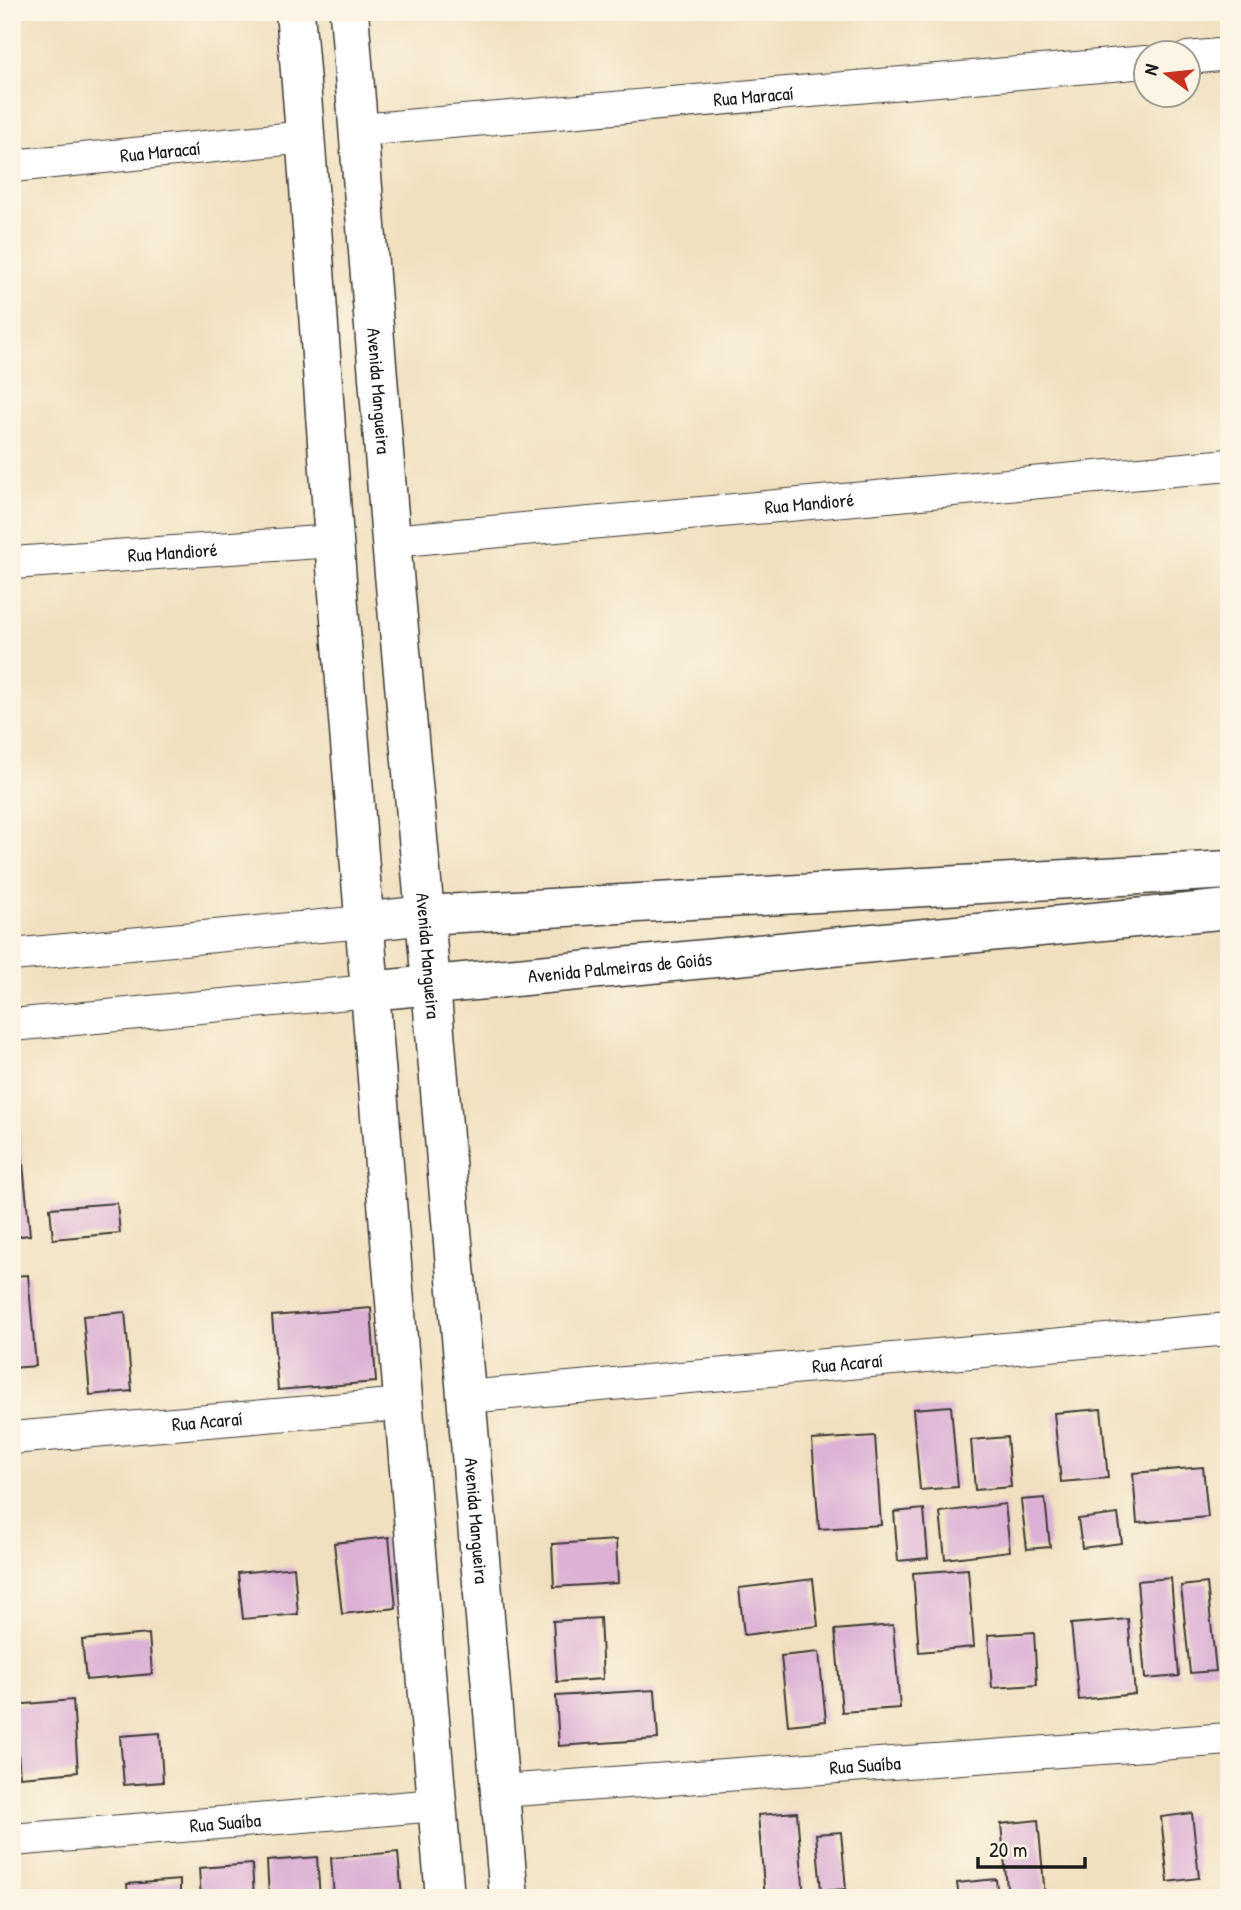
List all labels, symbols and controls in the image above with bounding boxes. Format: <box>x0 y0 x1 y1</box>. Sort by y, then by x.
north arrow <box>1132 38 1202 108</box>
text: N <box>1137 61 1164 78</box>
street label: Rua Maracaí <box>712 79 795 112</box>
street label: Rua Maracaí <box>119 134 202 168</box>
street label: Avenida Mangueira <box>361 327 397 455</box>
street label: Rua Mandioré <box>763 486 856 520</box>
street label: Rua Mandioré <box>127 536 219 568</box>
street label: Avenida Mangueira <box>410 891 447 1020</box>
street label: Avenida Palmeiras de Goiás <box>527 945 713 989</box>
street label: Rua Acaraí <box>811 1347 884 1379</box>
street label: Rua Acaraí <box>171 1405 244 1437</box>
street label: Avenida Mangueira <box>458 1456 495 1585</box>
street label: Rua Suaíba <box>829 1749 902 1780</box>
street label: Rua Suaíba <box>189 1807 262 1838</box>
scale bar <box>978 1826 1085 1870</box>
text: 20 m <box>989 1835 1027 1864</box>

